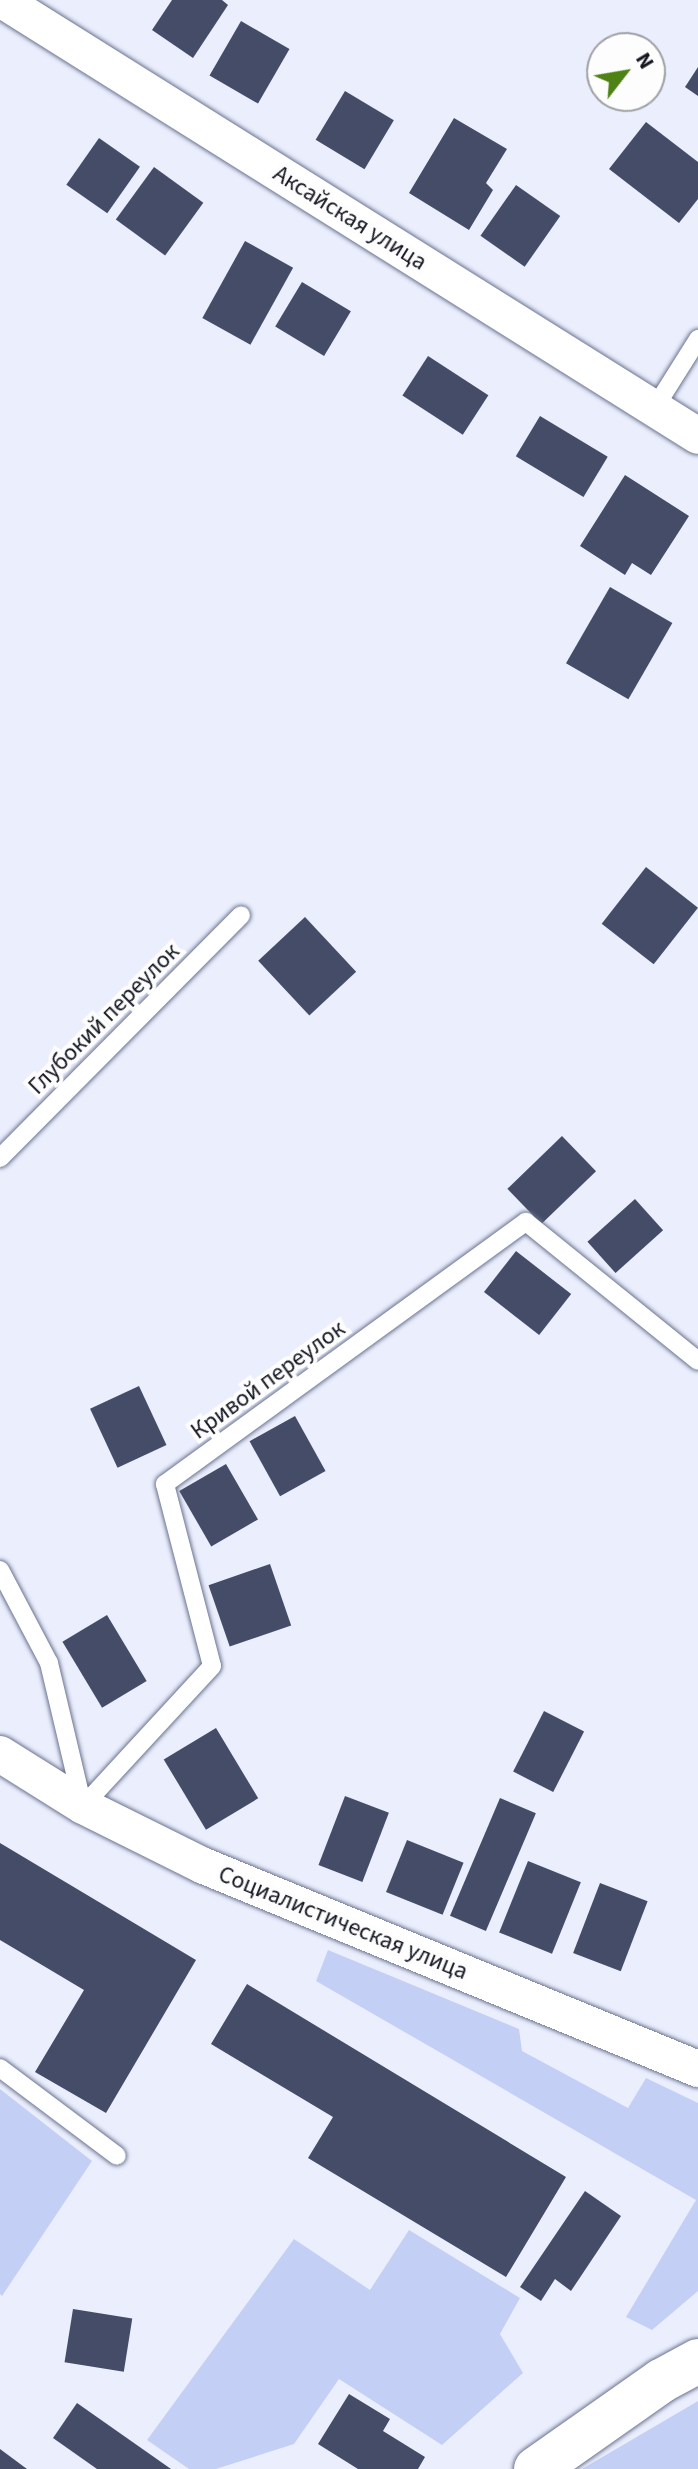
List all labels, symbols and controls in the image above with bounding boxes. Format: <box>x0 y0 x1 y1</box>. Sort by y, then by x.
north arrow <box>586 32 666 112</box>
text: N <box>627 46 662 75</box>
street label: Аксайская улица <box>268 159 432 277</box>
street label: Глубокий переулок <box>22 937 186 1101</box>
street label: Кривой переулок <box>185 1314 351 1446</box>
street label: Социалистическая улица <box>214 1860 472 1986</box>

